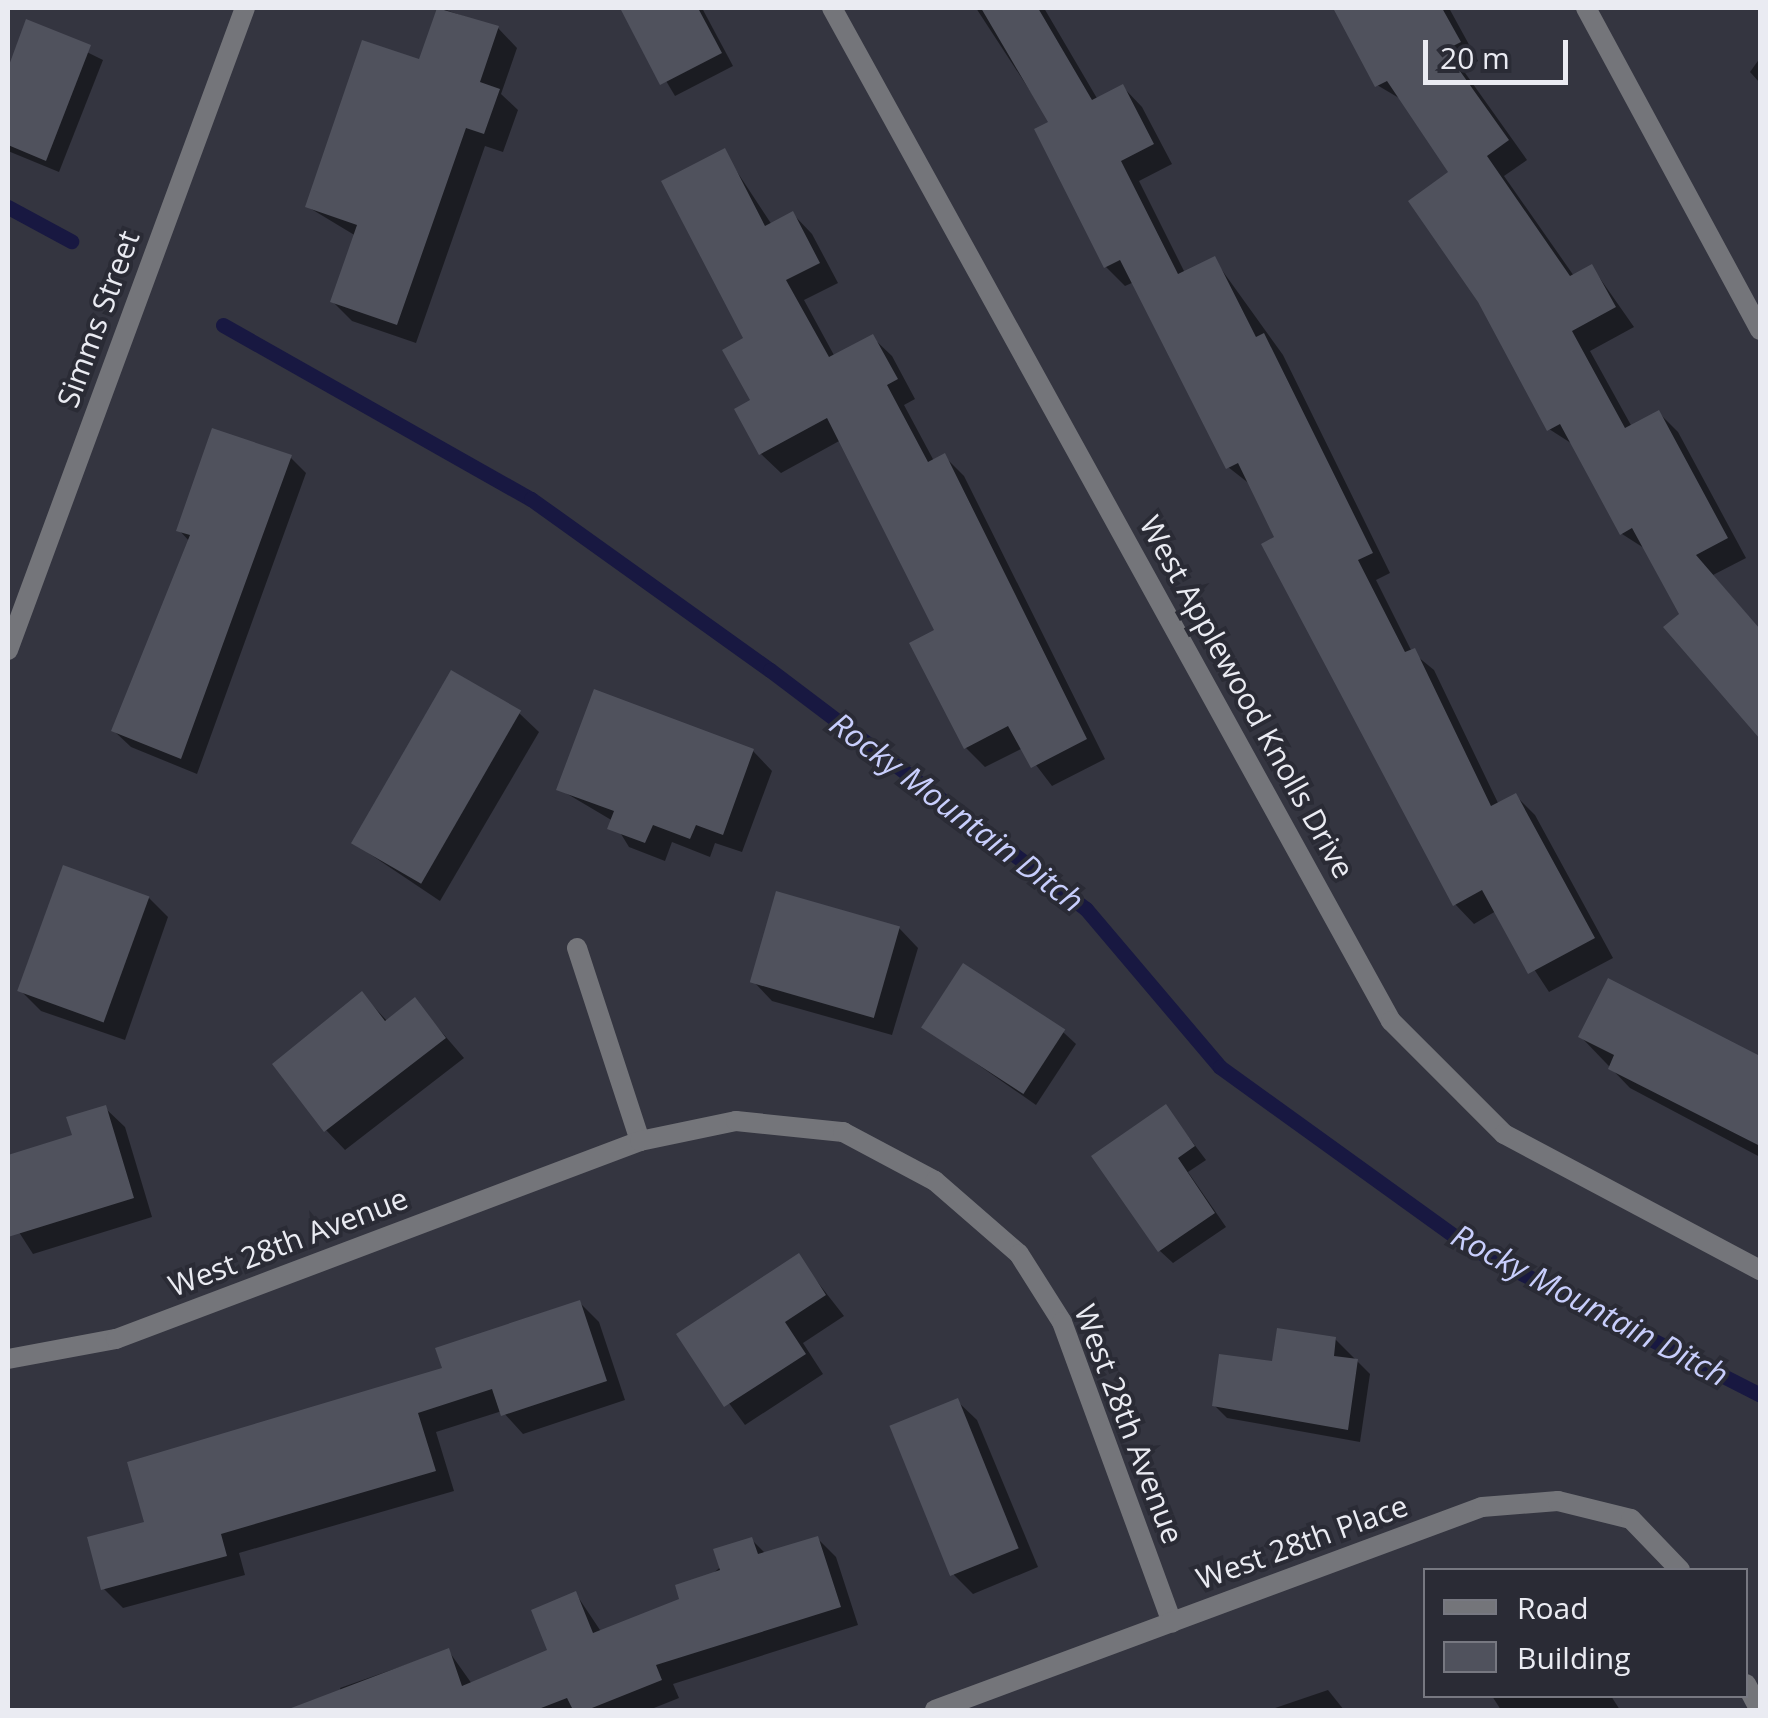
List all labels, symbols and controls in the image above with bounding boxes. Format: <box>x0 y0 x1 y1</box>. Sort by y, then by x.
scale bar <box>1428 20 1573 82</box>
text: 20 m <box>1440 37 1510 78</box>
street label: Simms Street <box>49 226 147 412</box>
street label: West Applewood Knolls Drive <box>1132 510 1362 884</box>
water label: Rocky Mountain Ditch <box>823 704 1091 920</box>
street label: West 28th Avenue <box>163 1180 413 1304</box>
water label: Rocky Mountain Ditch <box>1445 1216 1735 1394</box>
street label: West 28th Avenue <box>1067 1299 1191 1549</box>
street label: West 28th Place <box>1192 1487 1412 1597</box>
legend <box>1423 1568 1748 1698</box>
text: Road <box>1517 1587 1589 1628</box>
text: Building <box>1517 1637 1631 1678</box>

